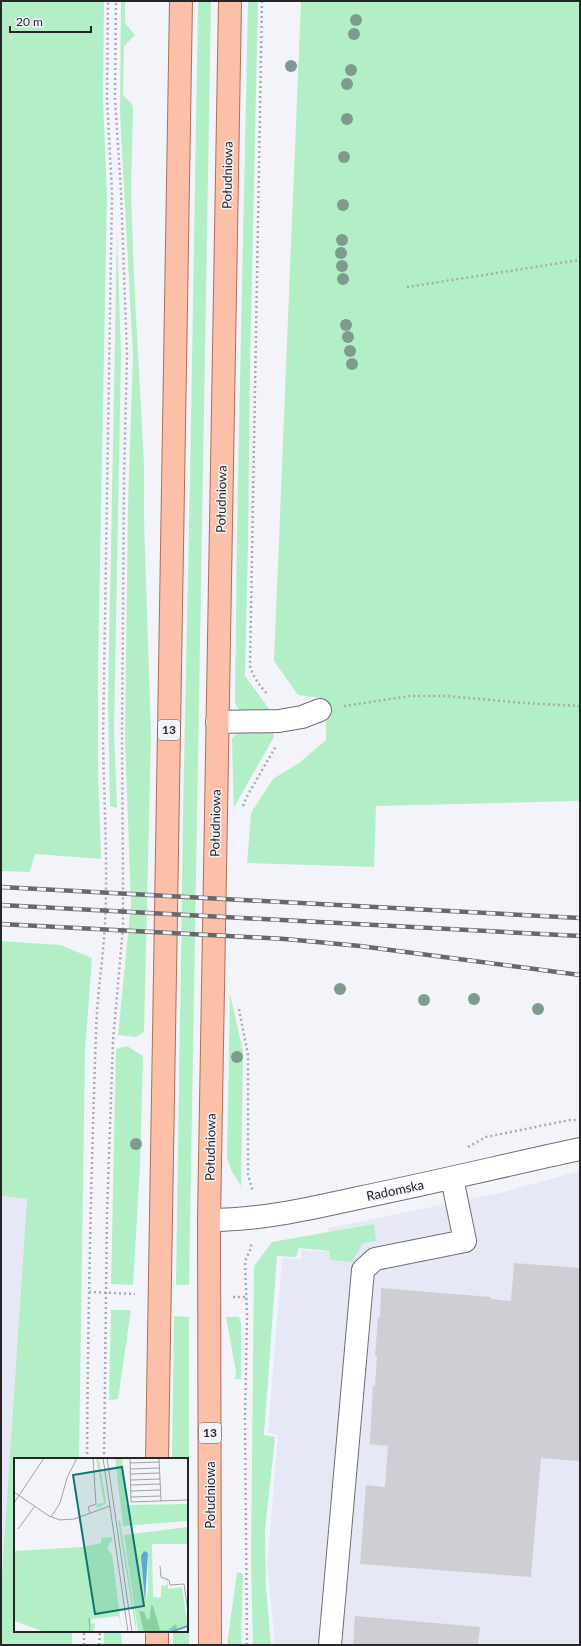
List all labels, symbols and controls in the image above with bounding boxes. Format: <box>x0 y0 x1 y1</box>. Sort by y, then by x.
scale bar <box>10 8 91 34</box>
text: 20 m <box>16 14 43 29</box>
street label: Południowa <box>218 141 236 209</box>
street label: Południowa <box>212 465 230 533</box>
road number: 13 <box>158 720 180 740</box>
street label: Południowa <box>206 789 224 857</box>
street label: Południowa <box>201 1113 219 1181</box>
street label: Radomska <box>365 1176 425 1204</box>
road number: 13 <box>199 1423 221 1443</box>
inset map <box>14 1458 188 1632</box>
street label: Południowa <box>202 1461 218 1529</box>

